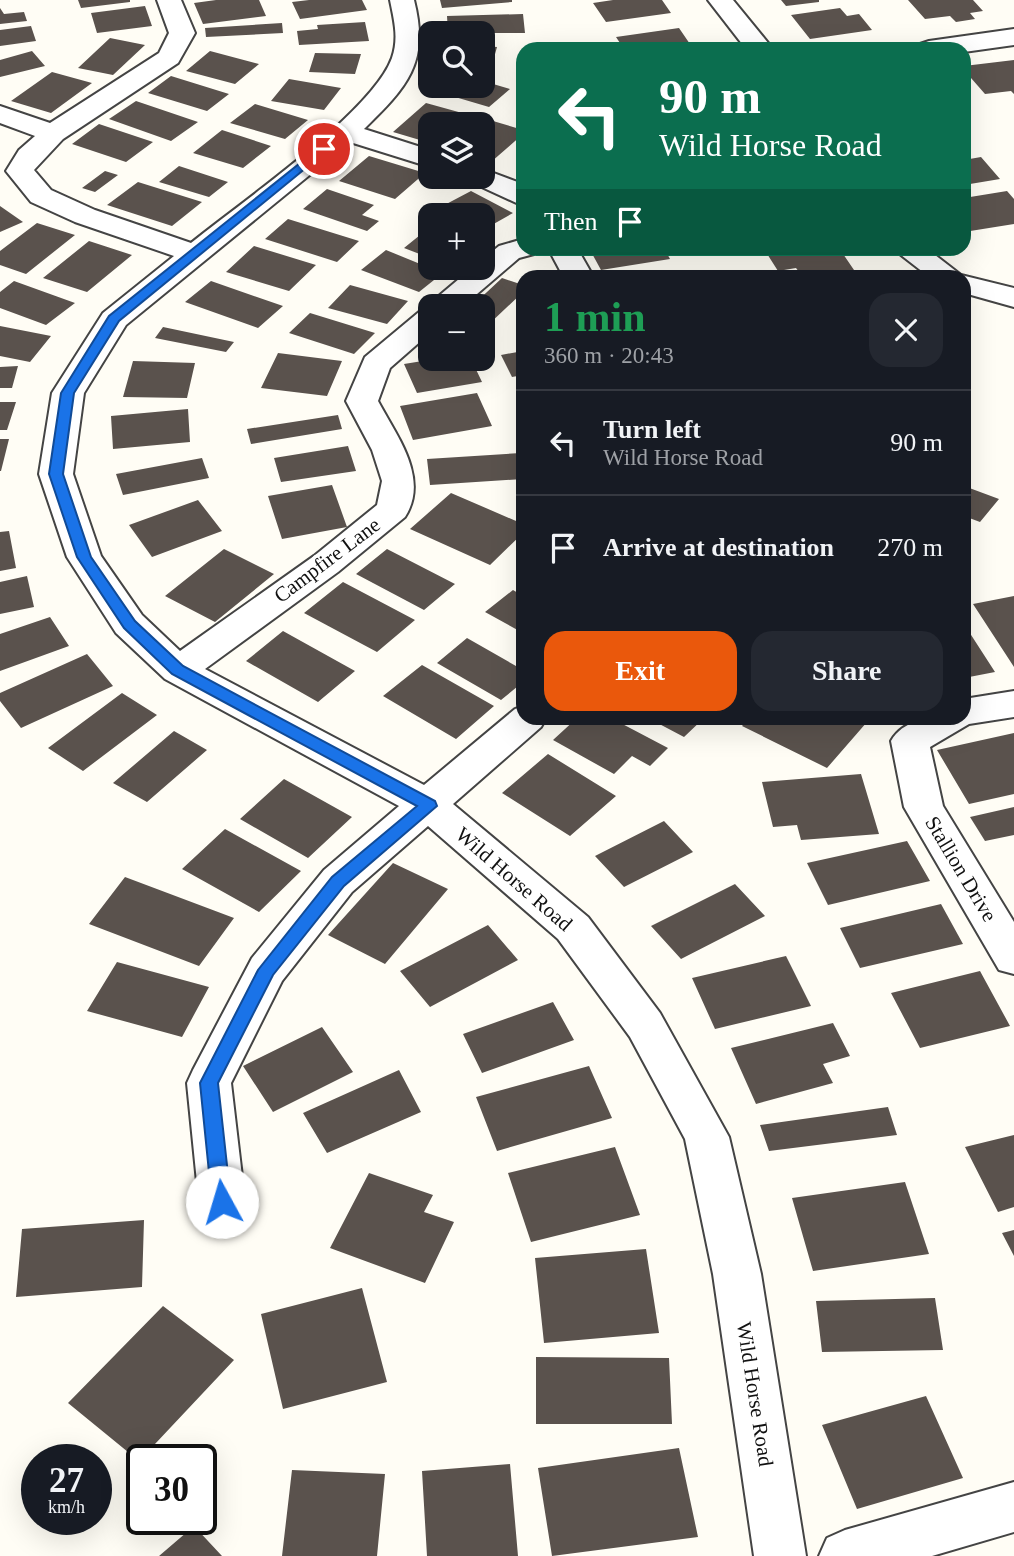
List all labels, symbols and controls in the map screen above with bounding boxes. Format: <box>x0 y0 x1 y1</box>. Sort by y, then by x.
map controls <box>418 21 495 371</box>
button: search <box>418 21 495 98</box>
text: 90 m <box>659 69 761 124</box>
icon: left <box>544 70 635 161</box>
button: layers <box>418 112 495 189</box>
pin <box>294 119 354 179</box>
text: Wild Horse Road <box>659 127 882 163</box>
icon: arrive <box>305 130 343 168</box>
button: + <box>418 203 495 280</box>
icon: arrive <box>611 203 649 241</box>
text: Then <box>544 207 597 236</box>
button: close <box>869 293 943 367</box>
button: − <box>418 294 495 371</box>
text: 1 min <box>544 294 646 340</box>
text: 360 m · 20:43 <box>544 343 674 368</box>
text: Turn left <box>603 415 701 444</box>
icon: left <box>544 424 582 462</box>
text: 90 m <box>890 428 943 457</box>
text: Wild Horse Road <box>603 445 763 470</box>
street label: Campfire Lane <box>269 512 385 608</box>
icon: arrive <box>544 529 582 567</box>
text: Arrive at destination <box>603 533 834 562</box>
text: 270 m <box>877 533 943 562</box>
button: Exit <box>544 631 737 711</box>
button: Share <box>751 631 943 711</box>
street label: Stallion Drive <box>920 812 1002 926</box>
street label: Wild Horse Road <box>451 822 577 936</box>
position arrow <box>185 1165 259 1239</box>
street label: Wild Horse Road <box>732 1320 778 1469</box>
speed limit sign: 30 <box>126 1444 217 1535</box>
text: 27 <box>49 1461 84 1500</box>
text: km/h <box>48 1497 85 1517</box>

